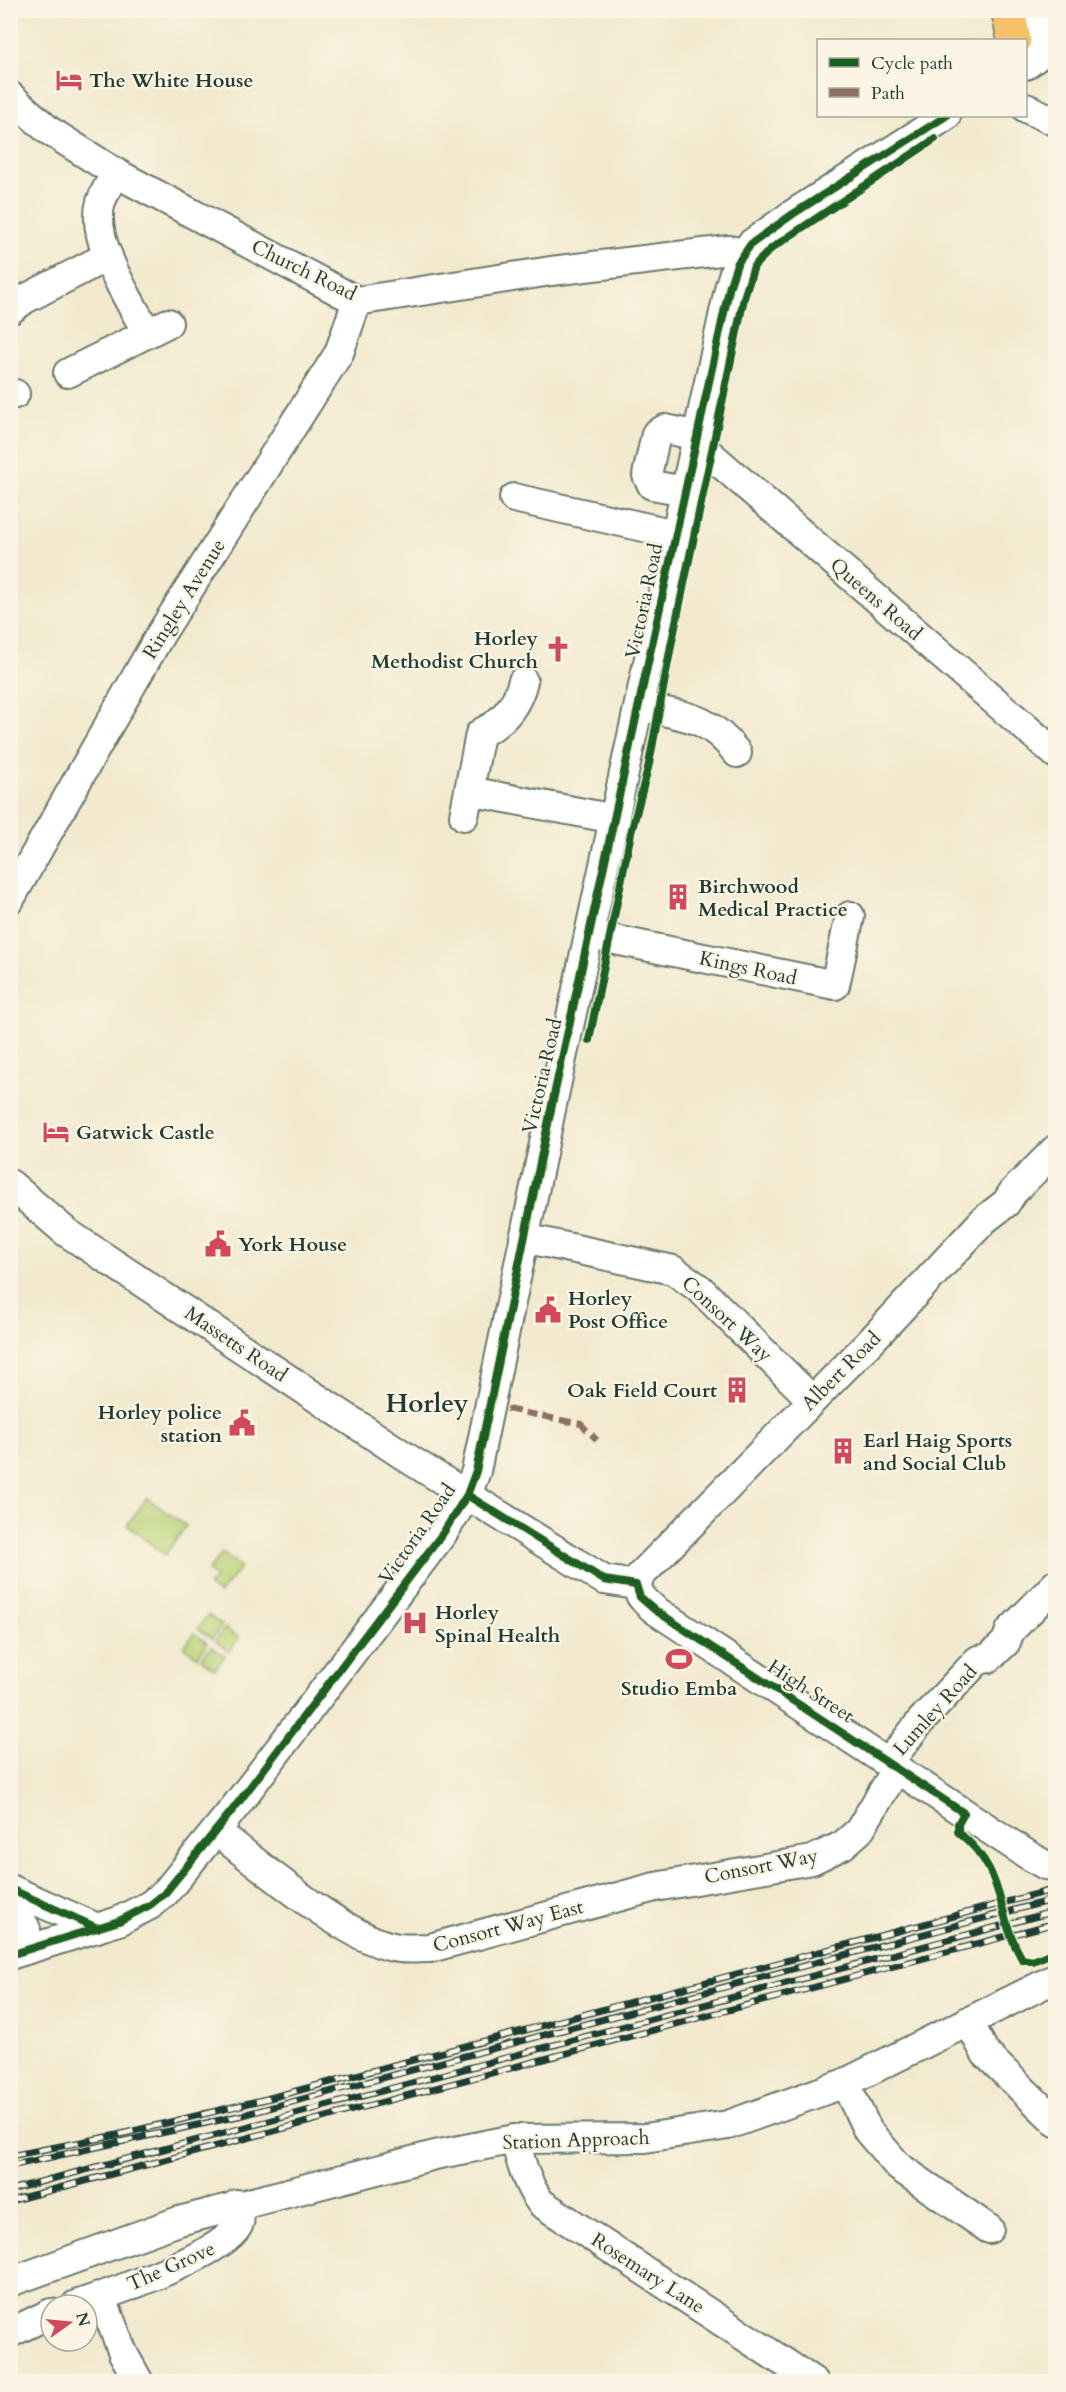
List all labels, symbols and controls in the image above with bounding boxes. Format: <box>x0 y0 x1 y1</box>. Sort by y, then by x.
legend <box>817 39 1027 117</box>
text: Cycle path <box>871 51 953 76</box>
hotel icon: The White House <box>54 65 84 95</box>
place label: The White House <box>89 67 253 94</box>
text: Path <box>871 81 905 106</box>
street label: Church Road <box>247 233 361 307</box>
street label: Ringley Avenue <box>136 534 232 664</box>
street label: Victoria Road <box>619 540 669 661</box>
street label: Queens Road <box>824 551 928 647</box>
place label: Horley Methodist Church <box>371 625 539 675</box>
church icon: Horley Methodist Church <box>543 634 573 664</box>
place label: Birchwood Medical Practice <box>698 873 848 923</box>
building icon: Birchwood Medical Practice <box>663 882 693 912</box>
street label: Kings Road <box>697 944 800 992</box>
street label: Victoria Road <box>516 1015 568 1136</box>
hotel icon: Gatwick Castle <box>41 1117 71 1147</box>
place label: Gatwick Castle <box>76 1119 215 1146</box>
public building icon: York House <box>203 1229 233 1259</box>
place label: York House <box>238 1231 347 1258</box>
street label: Consort Way <box>676 1270 779 1368</box>
place label: Horley Post Office <box>568 1285 668 1335</box>
public building icon: Horley Post Office <box>533 1295 563 1325</box>
street label: Massetts Road <box>179 1300 293 1389</box>
street label: Albert Road <box>795 1325 887 1417</box>
building icon: Oak Field Court <box>722 1375 752 1405</box>
place label: Oak Field Court <box>567 1377 717 1404</box>
district label: Horley <box>385 1386 469 1421</box>
place label: Horley police station <box>98 1399 222 1449</box>
public building icon: Horley police station <box>227 1408 257 1438</box>
place label: Earl Haig Sports and Social Club <box>863 1427 1012 1477</box>
building icon: Earl Haig Sports and Social Club <box>828 1436 858 1466</box>
street label: Victoria Road <box>372 1478 462 1590</box>
place label: Horley Spinal Health <box>435 1599 561 1649</box>
hospital icon: Horley Spinal Health <box>400 1608 430 1638</box>
sports icon: Studio Emba <box>664 1644 694 1674</box>
street label: High Street <box>763 1653 860 1729</box>
street label: Lumley Road <box>887 1658 983 1761</box>
place label: Studio Emba <box>621 1675 737 1702</box>
street label: Consort Way <box>702 1842 821 1890</box>
street label: Consort Way East <box>430 1893 587 1959</box>
street label: Station Approach <box>502 2124 650 2156</box>
street label: Rosemary Lane <box>586 2226 710 2320</box>
street label: The Grove <box>123 2235 219 2297</box>
north arrow <box>39 2293 99 2353</box>
text: N <box>70 2310 95 2329</box>

